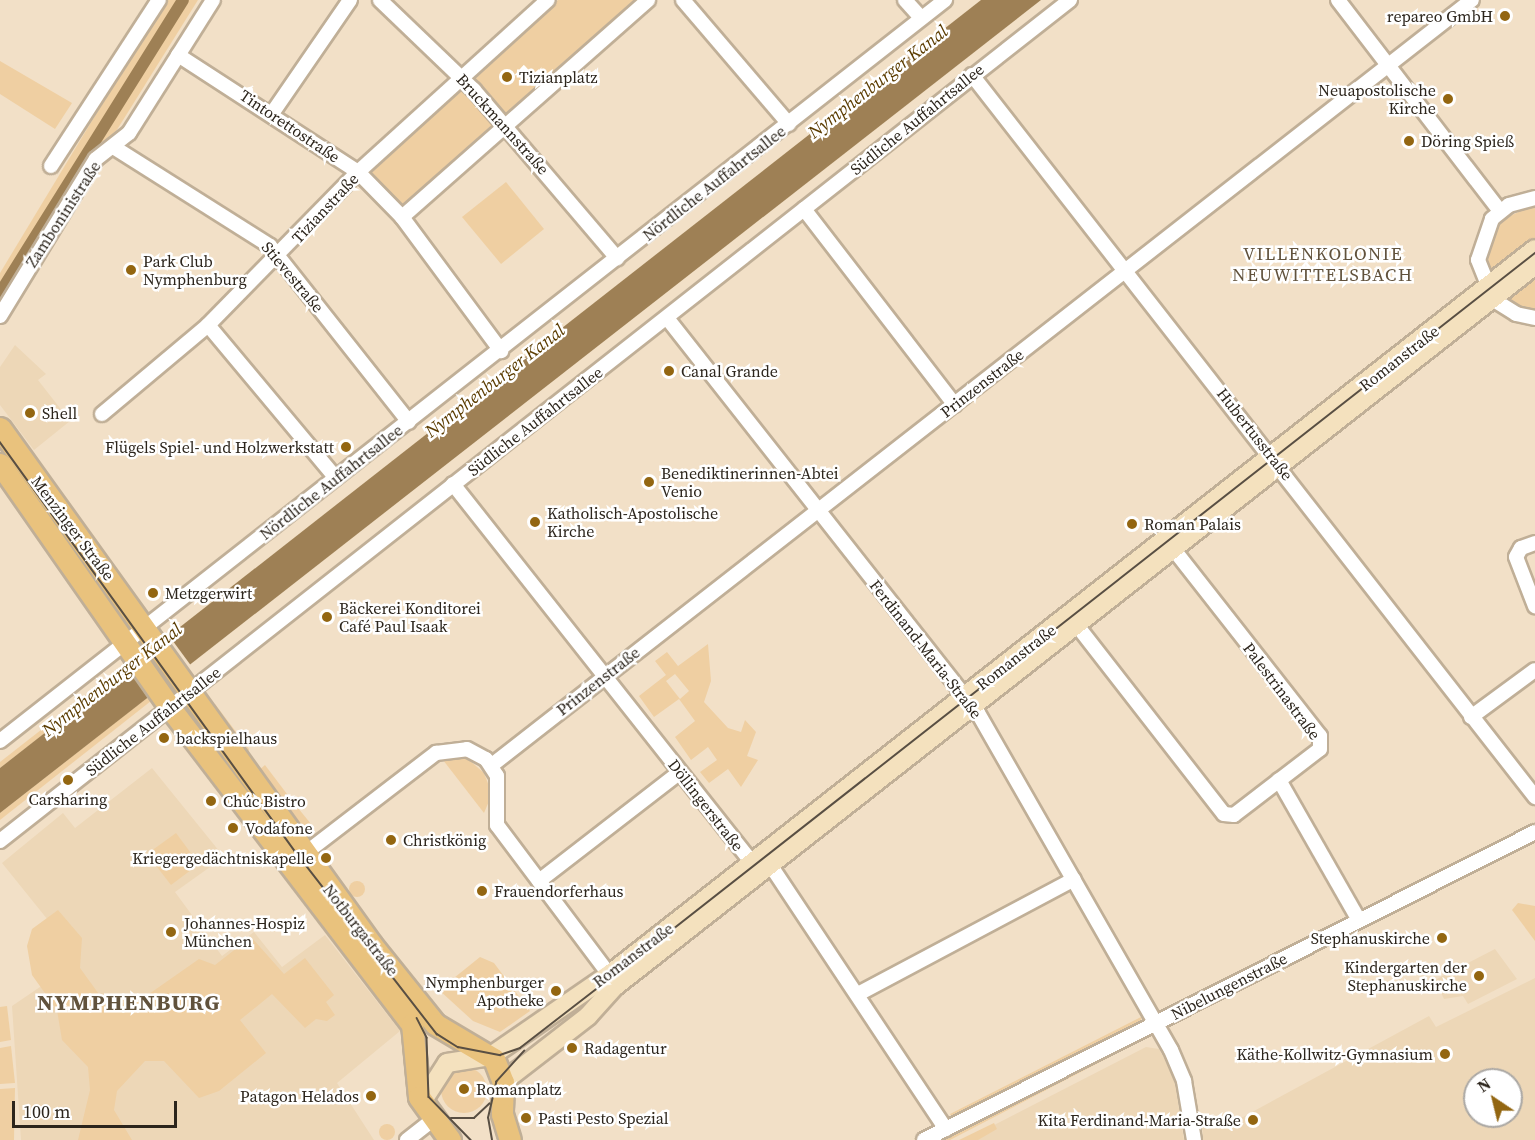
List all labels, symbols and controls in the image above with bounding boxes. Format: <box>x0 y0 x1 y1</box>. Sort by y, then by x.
place label: repareo GmbH <box>1387 6 1493 26</box>
marker: repareo GmbH <box>1498 9 1512 23</box>
water label: Nymphenburger Kanal <box>804 21 952 143</box>
street label: Südliche Auffahrtsallee <box>846 59 988 179</box>
place label: Tizianplatz <box>519 67 597 87</box>
street label: Bruckmannstraße <box>453 70 553 178</box>
marker: Tizianplatz <box>500 70 514 84</box>
place label: Neuapostolische Kirche <box>1318 80 1436 118</box>
street label: Tintorettostraße <box>236 85 344 167</box>
marker: Neuapostolische Kirche <box>1441 92 1455 106</box>
street label: Nördliche Auffahrtsallee <box>639 121 789 245</box>
place label: Döring Spieß <box>1421 131 1514 151</box>
marker: Döring Spieß <box>1402 134 1416 148</box>
street label: Zamboninistraße <box>22 157 104 271</box>
street label: Tizianstraße <box>288 169 362 247</box>
street label: Stievestraße <box>258 238 328 316</box>
district label: VILLENKOLONIE NEUWITTELSBACH <box>1232 244 1414 286</box>
place label: Park Club Nymphenburg <box>143 251 247 289</box>
marker: Park Club Nymphenburg <box>124 263 138 277</box>
water label: Nymphenburger Kanal <box>421 320 569 442</box>
street label: Romanstraße <box>1355 321 1443 395</box>
street label: Prinzenstraße <box>937 345 1027 421</box>
place label: Canal Grande <box>681 361 778 381</box>
street label: Südliche Auffahrtsallee <box>464 362 606 480</box>
marker: Canal Grande <box>662 364 676 378</box>
street label: Hubertusstraße <box>1213 384 1297 484</box>
place label: Shell <box>42 403 77 423</box>
marker: Shell <box>23 406 37 420</box>
street label: Nördliche Auffahrtsallee <box>256 420 406 544</box>
place label: Flügels Spiel- und Holzwerkstatt <box>105 437 334 457</box>
marker: Flügels Spiel- und Holzwerkstatt <box>339 440 353 454</box>
place label: Benediktinerinnen-Abtei Venio <box>661 463 839 501</box>
street label: Menzinger Straße <box>27 472 119 584</box>
marker: Benediktinerinnen-Abtei Venio <box>642 475 656 489</box>
place label: Katholisch-Apostolische Kirche <box>547 503 718 541</box>
place label: Roman Palais <box>1144 514 1241 534</box>
marker: Katholisch-Apostolische Kirche <box>528 515 542 529</box>
marker: Roman Palais <box>1125 517 1139 531</box>
street label: Ferdinand-Maria-Straße <box>866 576 986 722</box>
place label: Metzgerwirt <box>165 583 252 603</box>
marker: Metzgerwirt <box>146 586 160 600</box>
place label: Bäckerei Konditorei Café Paul Isaak <box>339 598 481 636</box>
marker: Bäckerei Konditorei Café Paul Isaak <box>320 610 334 624</box>
water label: Nymphenburger Kanal <box>38 619 186 741</box>
street label: Romanstraße <box>972 620 1060 694</box>
street label: Palestrinastraße <box>1239 639 1325 743</box>
street label: Prinzenstraße <box>553 643 643 719</box>
street label: Südliche Auffahrtsallee <box>82 662 224 780</box>
place label: backspielhaus <box>176 728 277 748</box>
marker: backspielhaus <box>157 731 171 745</box>
street label: Döllingerstraße <box>664 755 748 855</box>
marker: Carsharing <box>61 773 75 787</box>
place label: Carsharing <box>29 789 107 809</box>
place label: Chúc Bistro <box>223 791 306 811</box>
marker: Chúc Bistro <box>204 794 218 808</box>
place label: Vodafone <box>245 818 313 838</box>
marker: Vodafone <box>226 821 240 835</box>
place label: Christkönig <box>403 830 486 850</box>
marker: Christkönig <box>384 833 398 847</box>
place label: Kriegergedächtniskapelle <box>132 848 314 868</box>
marker: Kriegergedächtniskapelle <box>319 851 333 865</box>
street label: Notburgastraße <box>319 880 403 980</box>
place label: Frauendorferhaus <box>494 881 624 901</box>
marker: Frauendorferhaus <box>475 884 489 898</box>
place label: Johannes-Hospiz München <box>184 913 305 951</box>
street label: Romanstraße <box>589 919 677 991</box>
marker: Johannes-Hospiz München <box>162 923 180 941</box>
place label: Stephanuskirche <box>1311 928 1430 948</box>
marker: Stephanuskirche <box>1435 931 1449 945</box>
street label: Nibelungenstraße <box>1168 948 1290 1024</box>
place label: Kindergarten der Stephanuskirche <box>1344 957 1467 995</box>
marker: Kindergarten der Stephanuskirche <box>1472 969 1486 983</box>
place label: Nymphenburger Apotheke <box>426 972 544 1010</box>
marker: Nymphenburger Apotheke <box>549 984 563 998</box>
district label: NYMPHENBURG <box>37 990 221 1016</box>
place label: Radagentur <box>584 1038 667 1058</box>
marker: Radagentur <box>565 1041 579 1055</box>
place label: Käthe-Kollwitz-Gymnasium <box>1236 1044 1433 1064</box>
marker: Käthe-Kollwitz-Gymnasium <box>1438 1047 1452 1061</box>
north arrow <box>1463 1068 1523 1128</box>
text: N <box>1473 1073 1495 1097</box>
place label: Romanplatz <box>476 1079 561 1099</box>
marker: Romanplatz <box>457 1082 471 1096</box>
place label: Patagon Helados <box>240 1086 359 1106</box>
scale bar <box>15 1089 180 1127</box>
marker: Patagon Helados <box>364 1089 378 1103</box>
text: 100 m <box>23 1099 70 1124</box>
place label: Pasti Pesto Spezial <box>538 1108 669 1128</box>
place label: Kita Ferdinand-Maria-Straße <box>1038 1110 1241 1130</box>
marker: Pasti Pesto Spezial <box>519 1111 533 1125</box>
marker: Kita Ferdinand-Maria-Straße <box>1246 1113 1260 1127</box>

